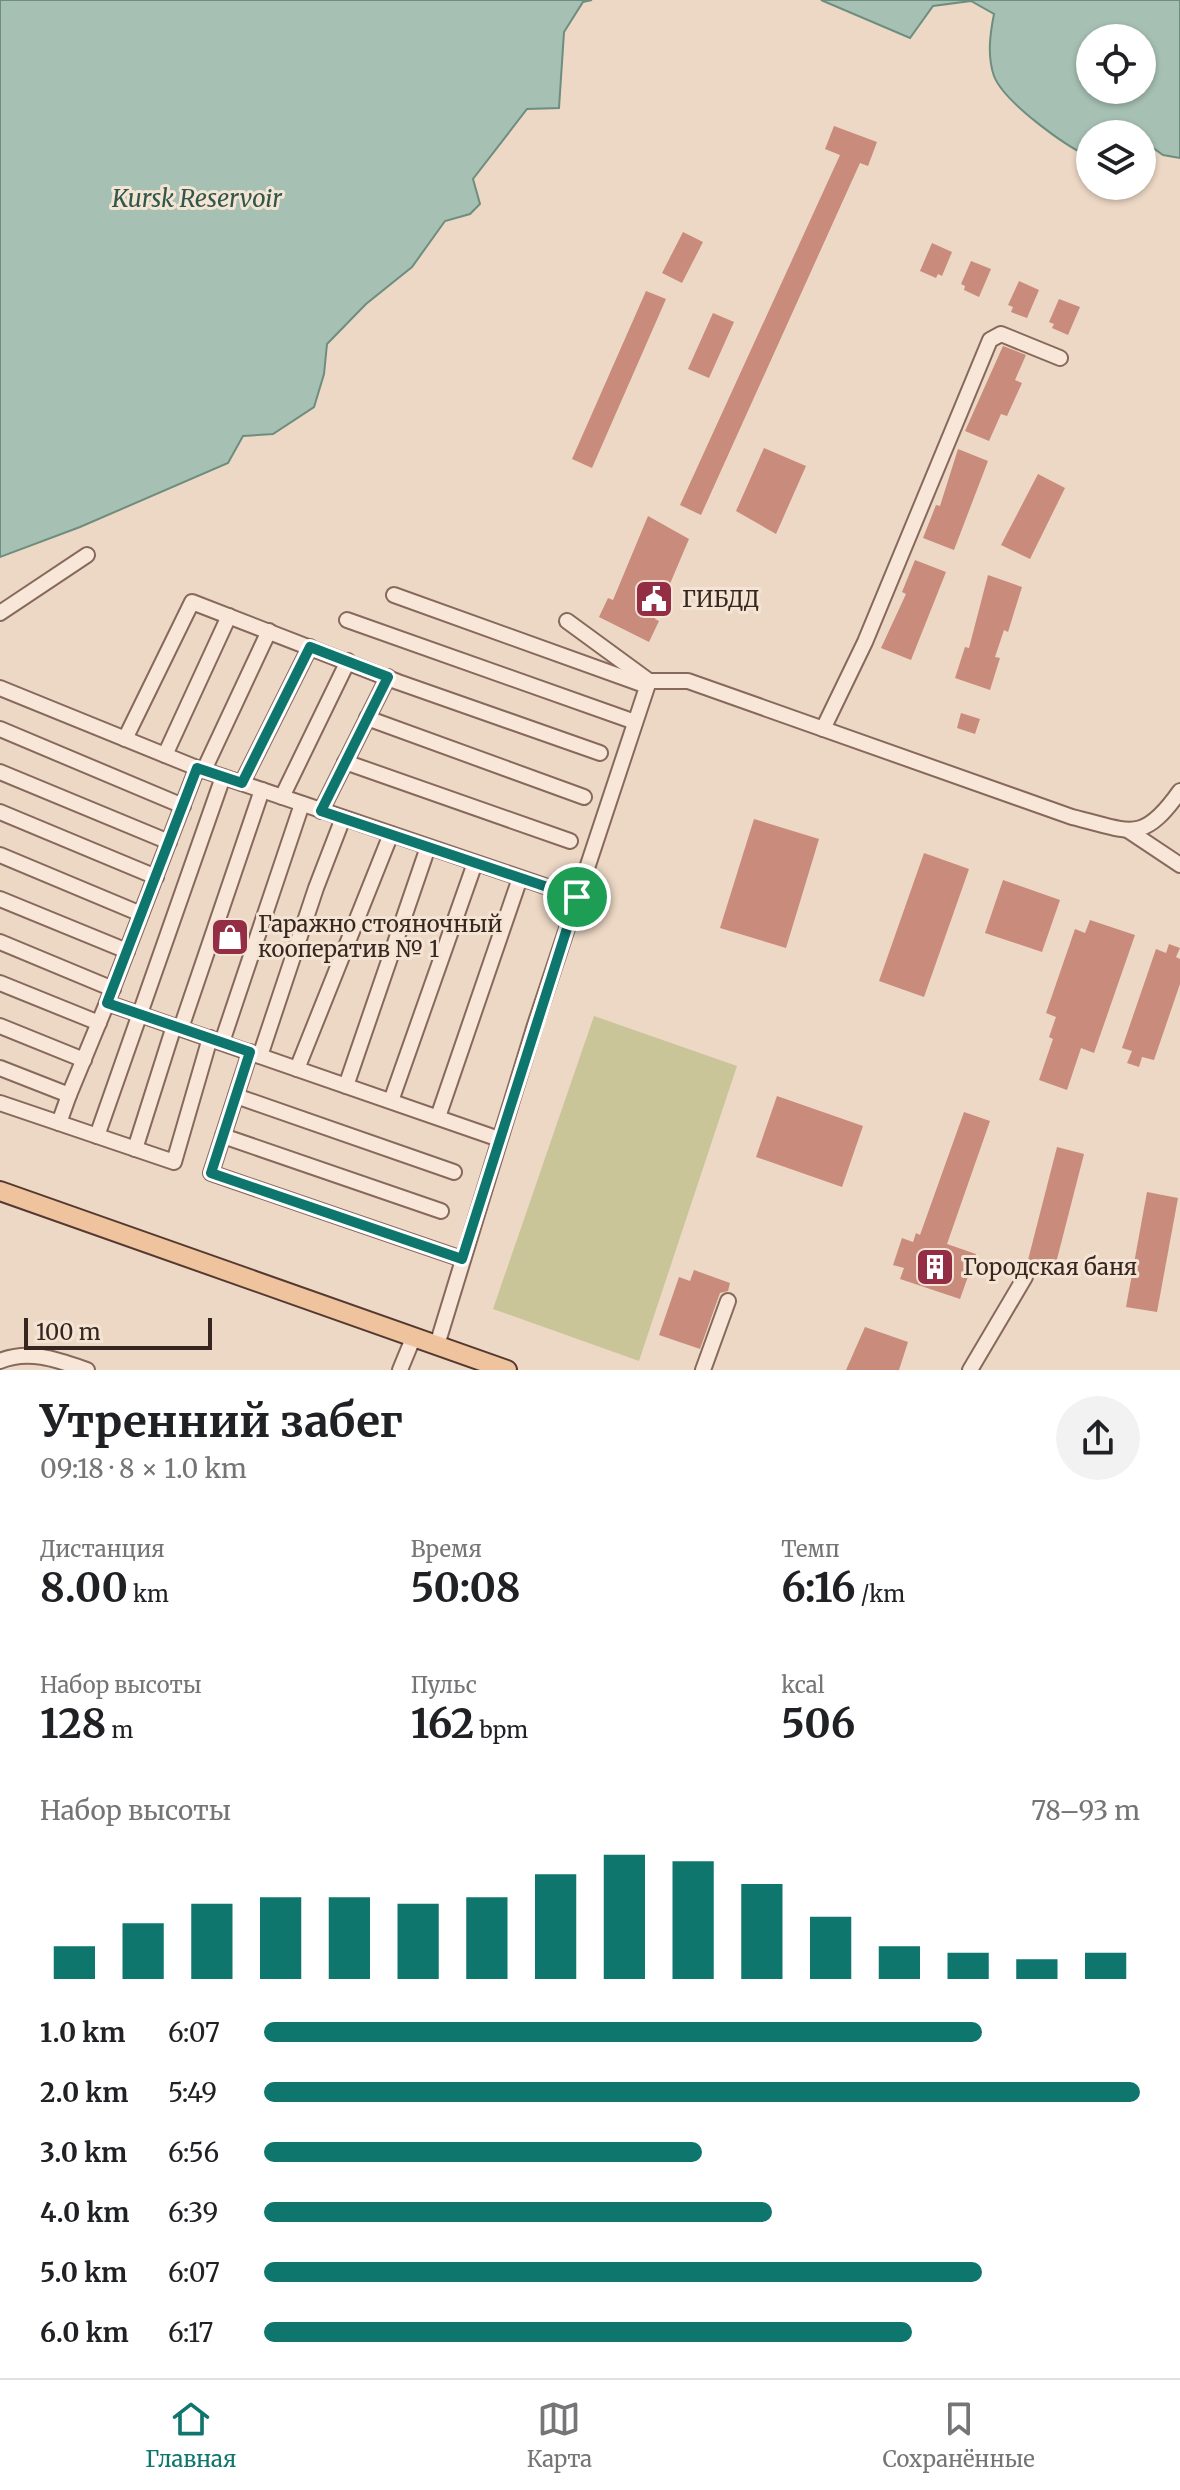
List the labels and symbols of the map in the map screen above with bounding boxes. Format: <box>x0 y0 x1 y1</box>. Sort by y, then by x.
water label: Kursk Reservoir <box>111 183 283 214</box>
public building icon: ГИБДД <box>633 578 675 620</box>
place label: ГИБДД <box>682 585 760 613</box>
pin <box>543 863 611 931</box>
place label: Гаражно стояночный кооператив № 1 <box>258 910 502 963</box>
shop icon: Гаражно стояночный кооператив № 1 <box>209 916 251 958</box>
building icon: Городская баня <box>914 1246 956 1288</box>
place label: Городская баня <box>963 1253 1137 1281</box>
scale bar <box>24 1314 212 1350</box>

